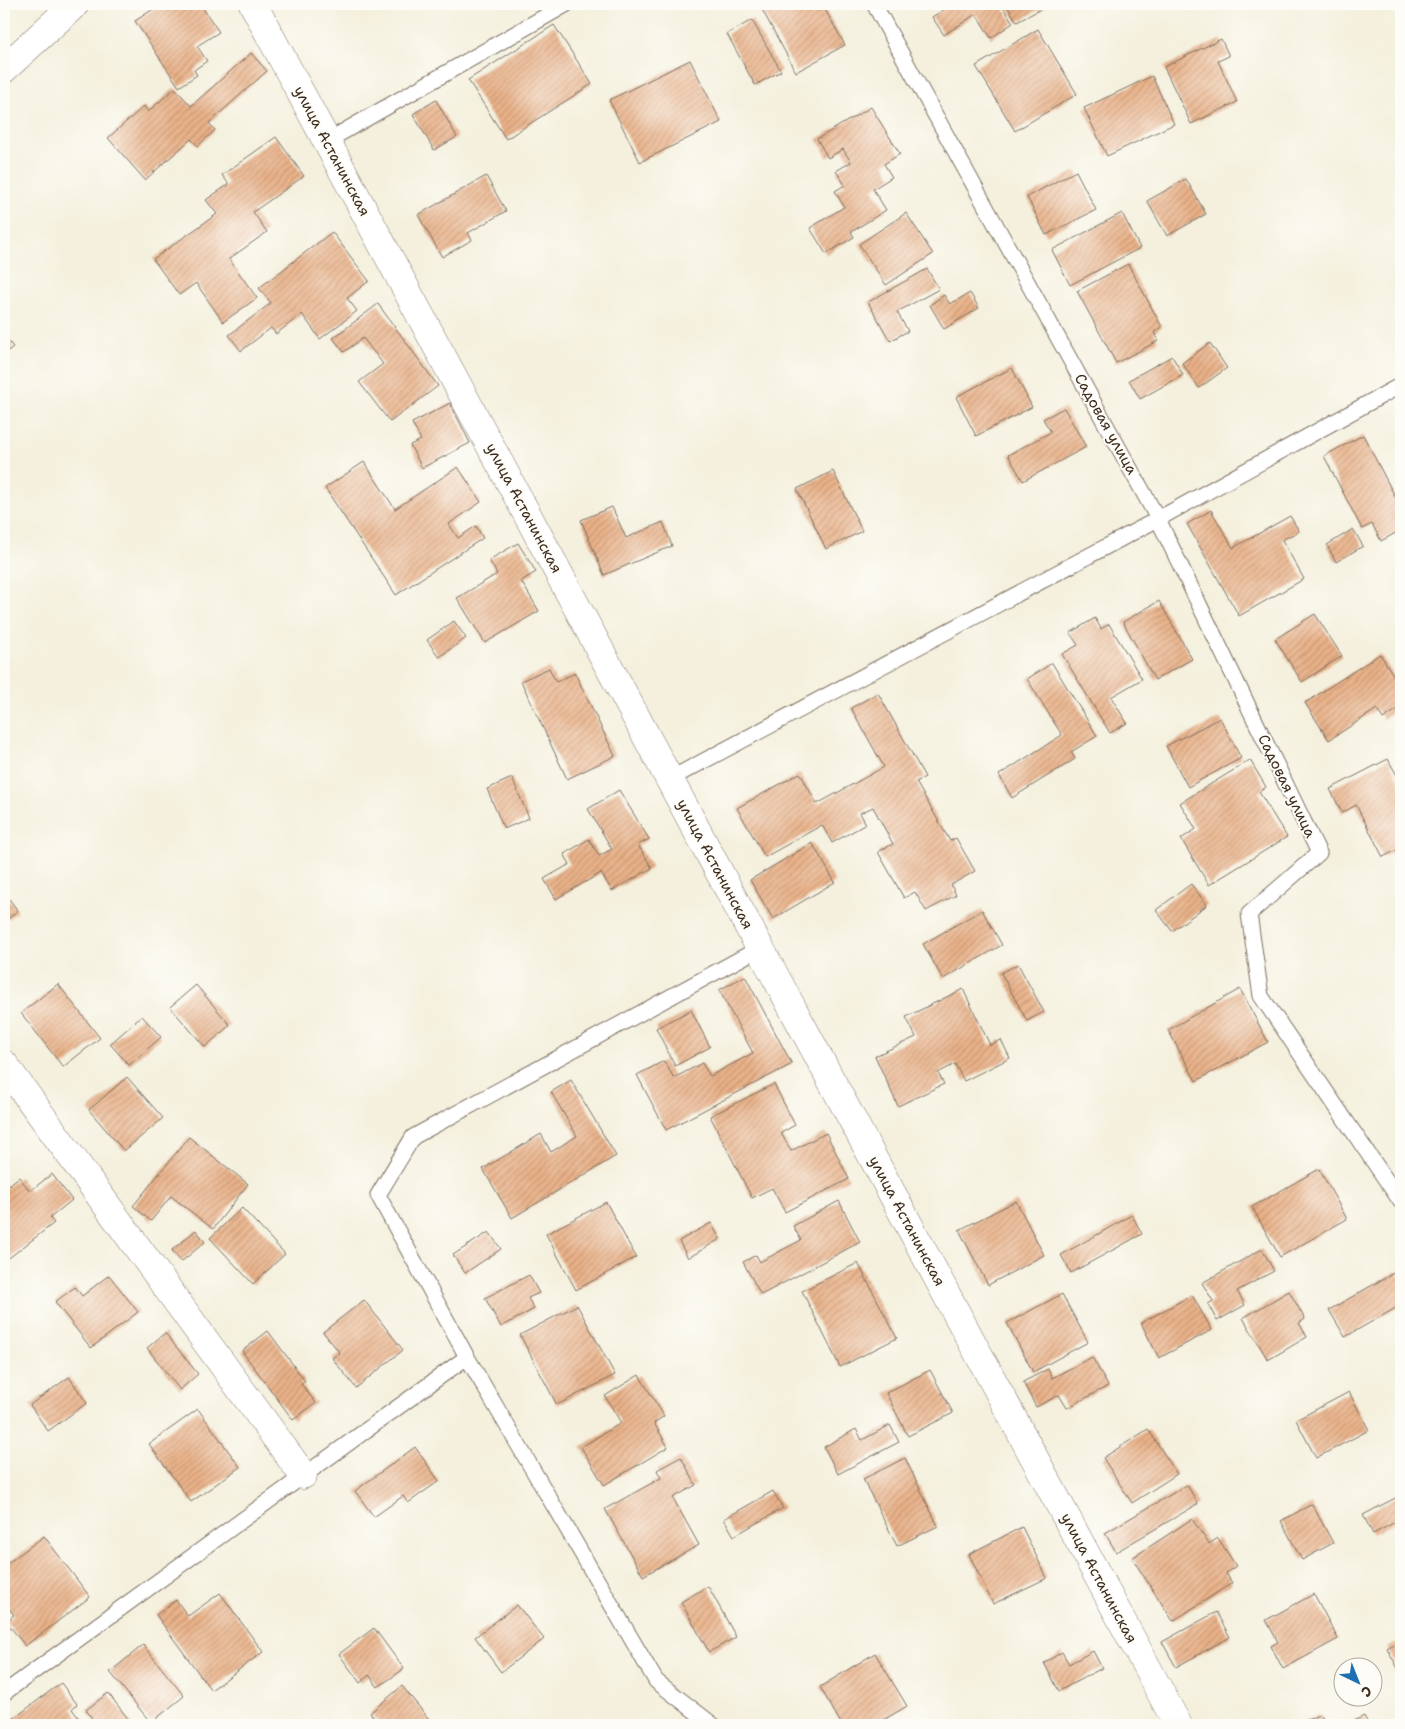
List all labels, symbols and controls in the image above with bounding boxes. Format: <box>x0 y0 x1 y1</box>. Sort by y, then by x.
street label: улица Астанинская <box>289 82 375 220</box>
street label: Садовая улица <box>1070 370 1142 479</box>
street label: улица Астанинская <box>481 439 567 577</box>
street label: Садовая улица <box>1253 731 1321 842</box>
street label: улица Астанинская <box>672 795 758 933</box>
street label: улица Астанинская <box>864 1152 950 1290</box>
street label: улица Астанинская <box>1056 1509 1142 1647</box>
north arrow <box>1332 1656 1382 1706</box>
text: С <box>1358 1682 1376 1701</box>

